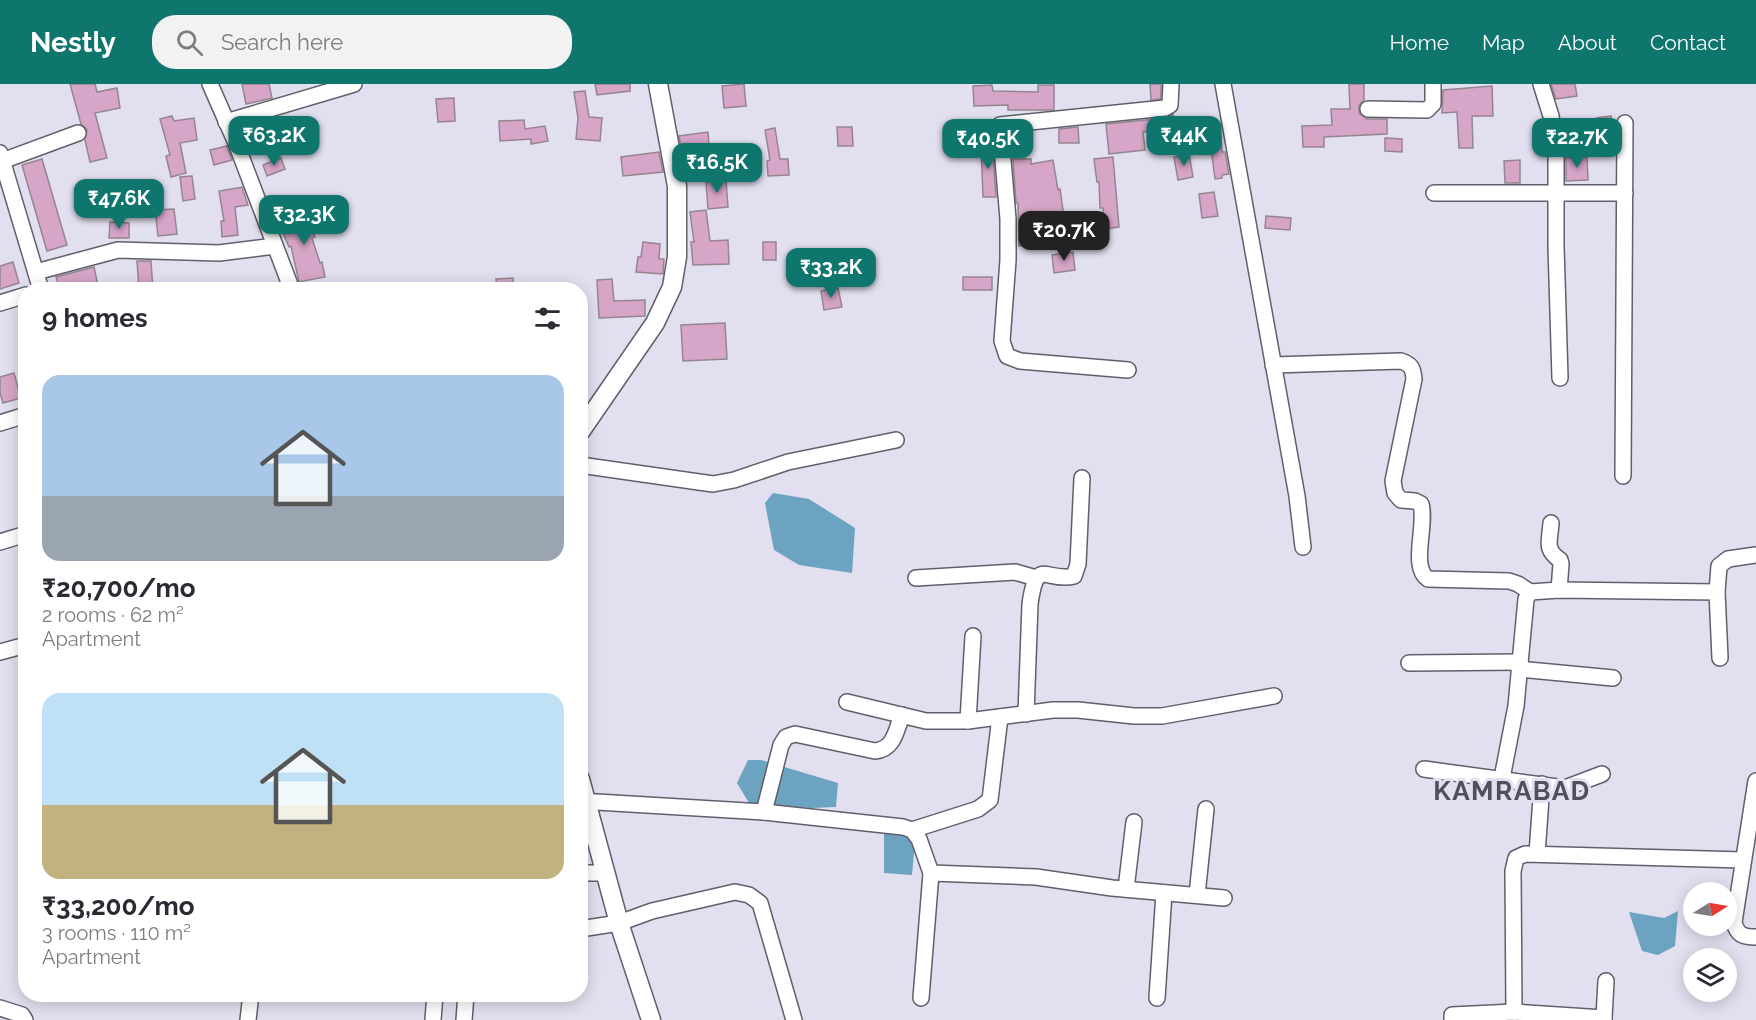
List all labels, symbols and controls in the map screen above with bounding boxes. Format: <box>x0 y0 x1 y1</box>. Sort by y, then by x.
search box <box>152 15 572 69</box>
text: Nestly <box>30 26 116 59</box>
icon: search <box>173 26 206 59</box>
text: Search here <box>221 29 343 55</box>
text: Home <box>1390 30 1449 55</box>
text: Map <box>1482 30 1525 55</box>
text: About <box>1558 30 1617 55</box>
text: Contact <box>1650 30 1726 55</box>
pin: ₹63.2K <box>225 116 323 167</box>
pin: ₹44K <box>1148 116 1220 167</box>
pin: ₹22.7K <box>1528 118 1626 169</box>
pin: ₹40.5K <box>939 119 1037 170</box>
text: ₹63.2K <box>242 123 306 147</box>
text: ₹44K <box>1161 123 1207 147</box>
text: ₹22.7K <box>1546 125 1608 149</box>
text: ₹40.5K <box>956 126 1020 150</box>
pin: ₹16.5K <box>668 143 766 194</box>
text: ₹16.5K <box>686 150 748 174</box>
pin: ₹47.6K <box>70 179 168 230</box>
text: ₹47.6K <box>88 186 150 210</box>
pin: ₹32.3K <box>255 195 353 246</box>
text: ₹32.3K <box>273 202 335 226</box>
pin: ₹20.7K <box>1015 211 1113 262</box>
text: ₹20.7K <box>1033 218 1095 242</box>
pin: ₹33.2K <box>782 248 880 299</box>
text: ₹33.2K <box>800 255 862 279</box>
icon: filters <box>531 302 564 335</box>
text: 9 homes <box>42 303 148 333</box>
icon: home <box>249 414 357 522</box>
text: ₹20,700/mo <box>42 573 196 603</box>
text: 2 rooms · 62 m² <box>42 603 184 627</box>
text: Apartment <box>42 627 141 651</box>
icon: home <box>249 732 357 840</box>
district label: KAMRABAD <box>1433 776 1591 806</box>
north arrow <box>1683 882 1737 936</box>
map controls <box>1683 882 1737 1002</box>
text: ₹33,200/mo <box>42 891 195 921</box>
text: 3 rooms · 110 m² <box>42 921 191 945</box>
text: Apartment <box>42 945 141 969</box>
button: layers <box>1683 948 1737 1002</box>

